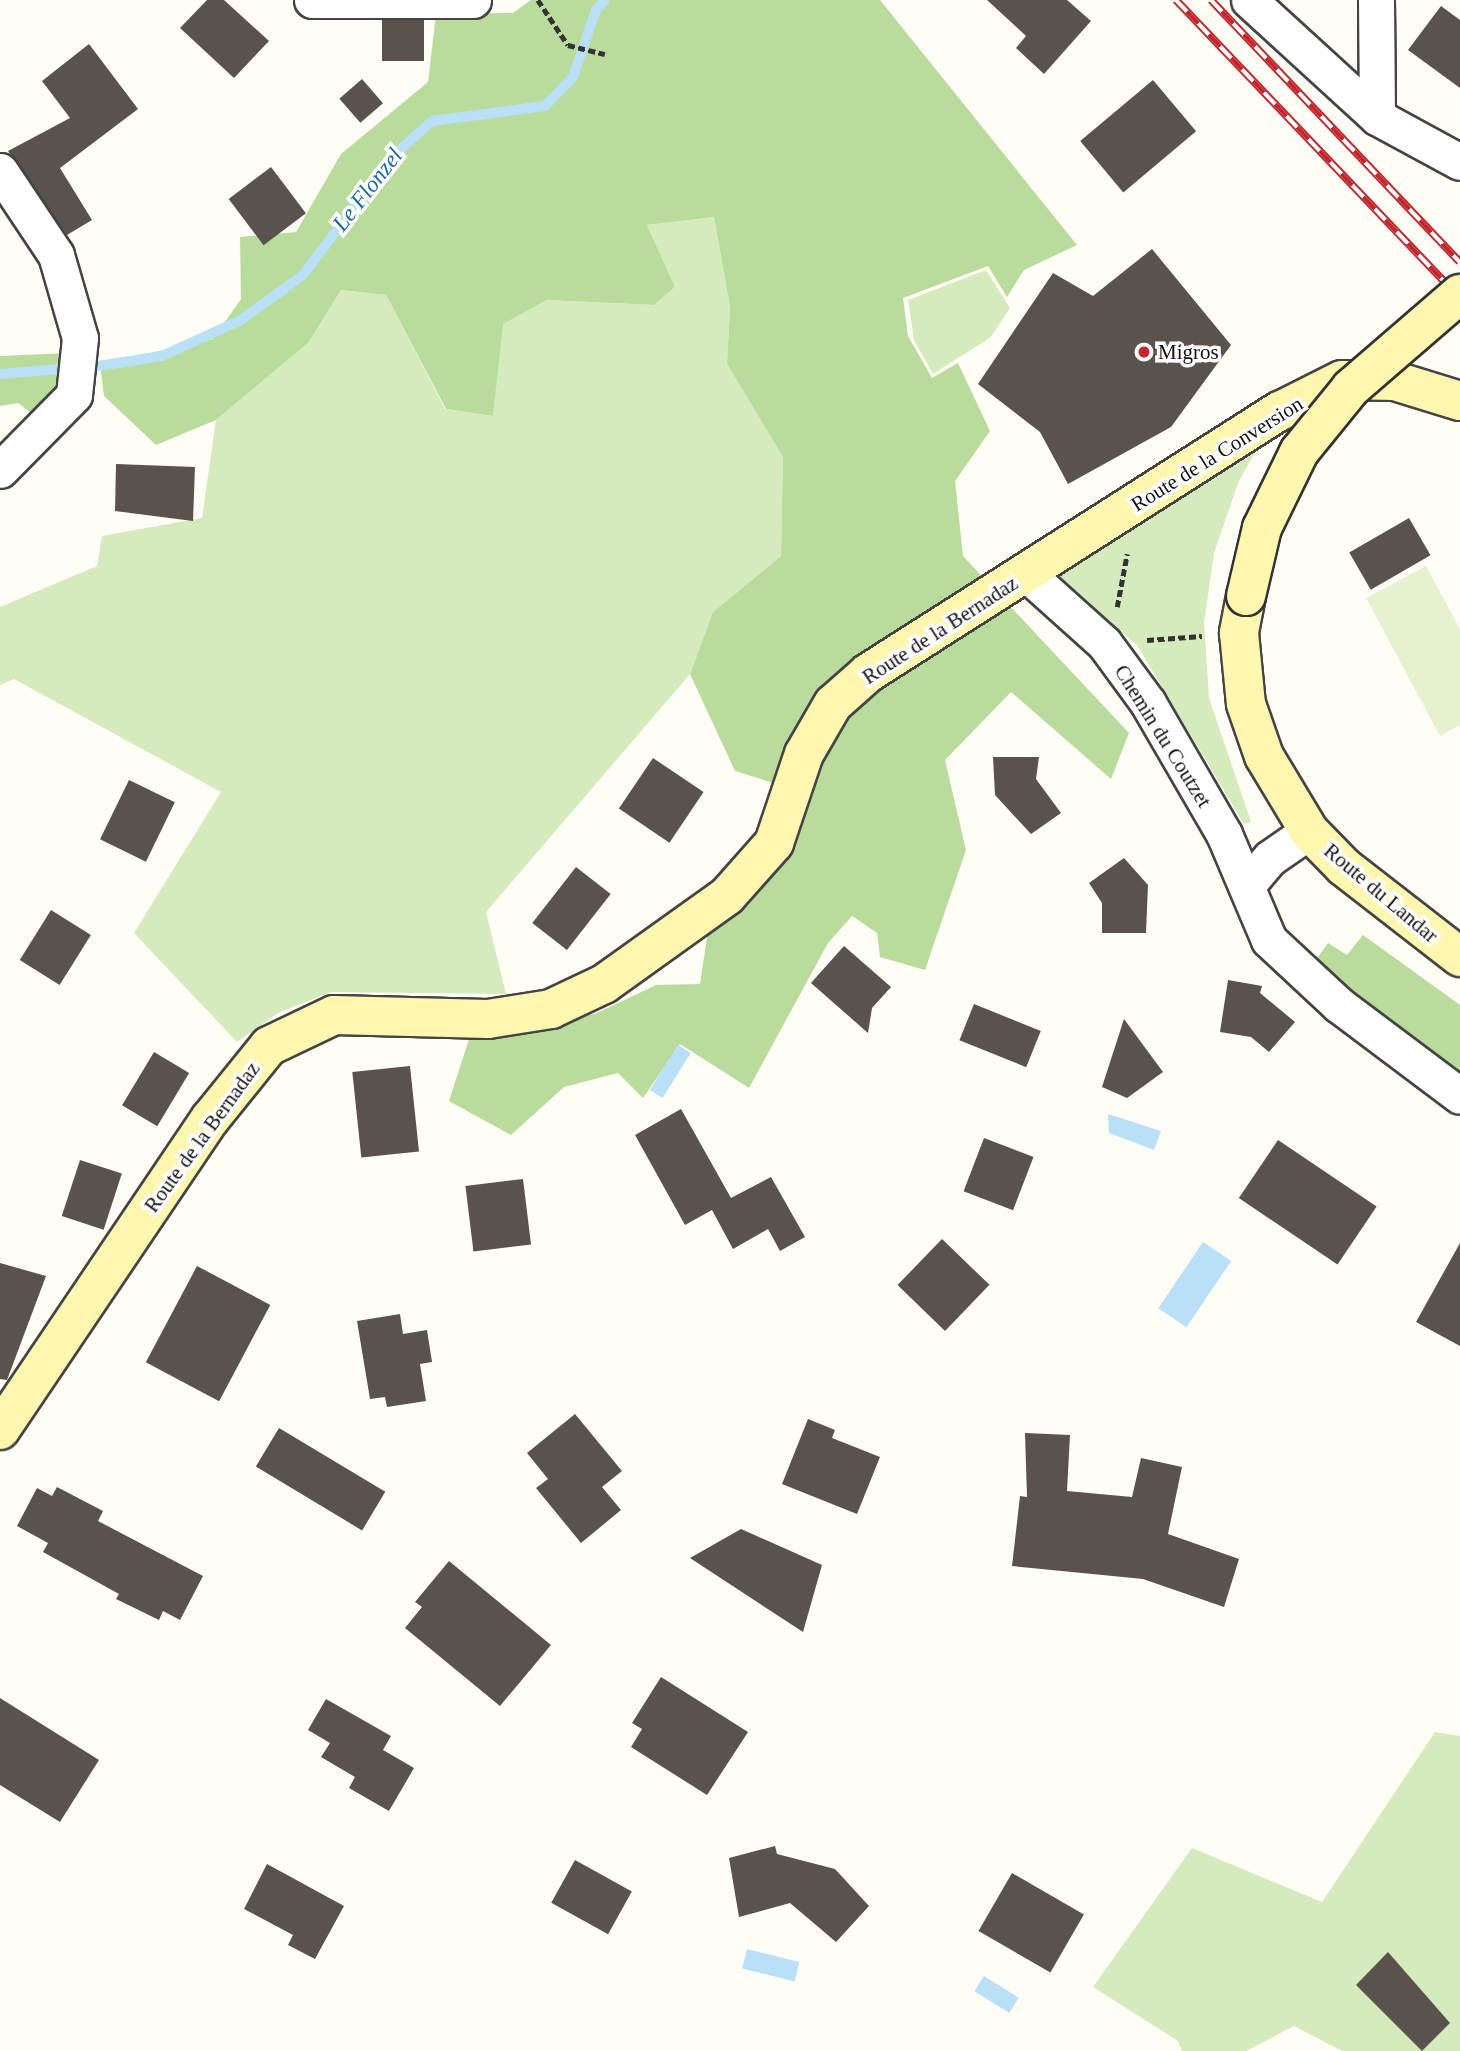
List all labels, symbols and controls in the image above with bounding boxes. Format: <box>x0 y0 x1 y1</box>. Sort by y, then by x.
water label: Le Flonzel <box>327 143 409 237</box>
place label: Migros <box>1158 339 1219 365</box>
marker: Migros <box>1136 344 1152 360</box>
street label: Route de la Conversion <box>1126 391 1308 517</box>
street label: Route de la Bernadaz <box>858 570 1022 690</box>
street label: Chemin du Coutzet <box>1109 660 1217 812</box>
street label: Route du Landar <box>1319 838 1443 948</box>
street label: Route de la Bernadaz <box>139 1057 265 1217</box>

